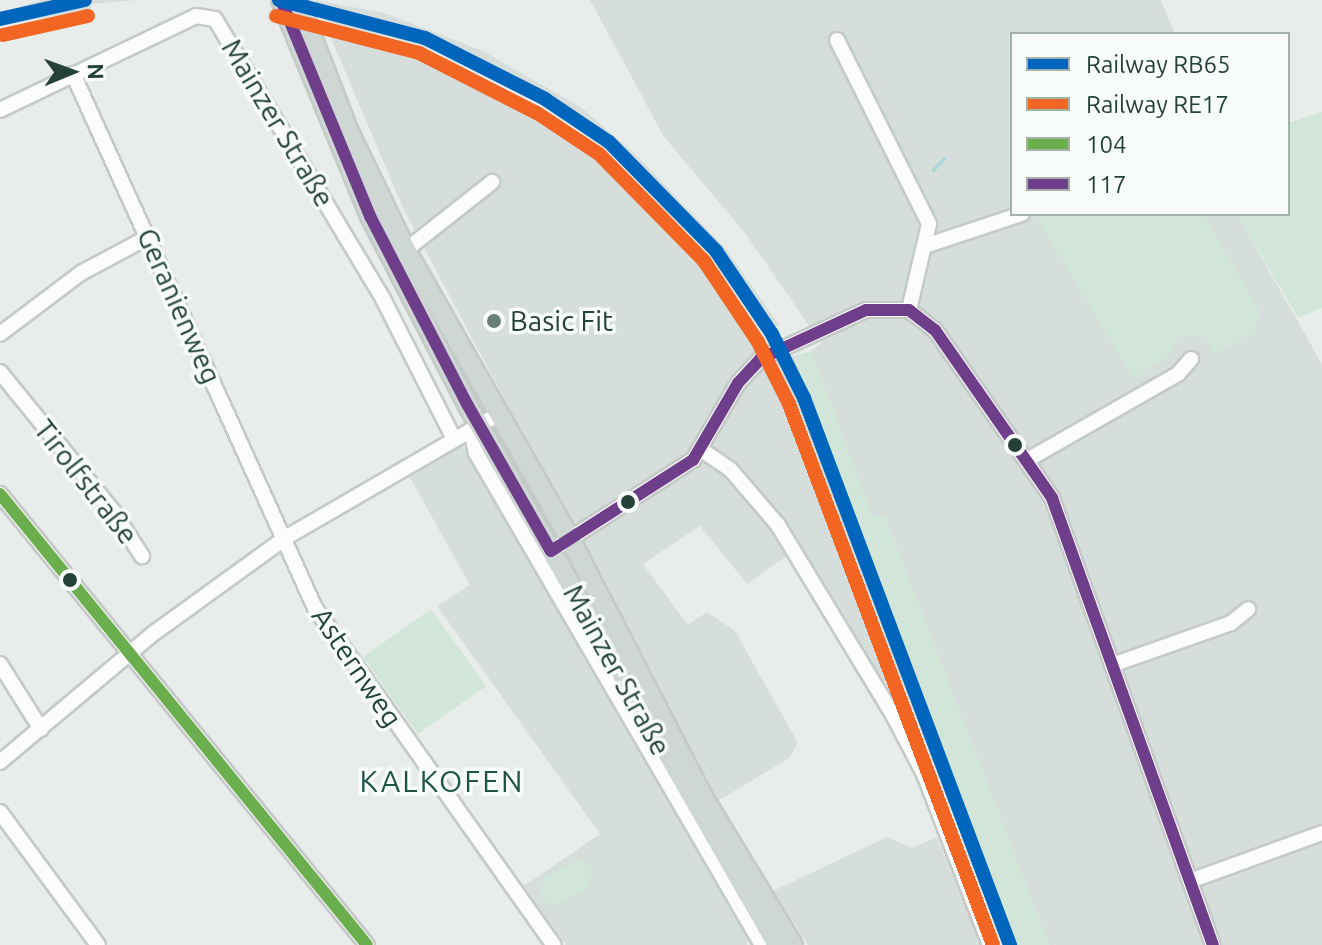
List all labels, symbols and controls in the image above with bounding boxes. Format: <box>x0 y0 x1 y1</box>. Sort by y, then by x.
north arrow <box>32 32 112 112</box>
legend <box>1010 32 1290 216</box>
street label: Mainzer Straße <box>215 33 341 213</box>
text: Railway RB65 <box>1086 51 1231 78</box>
text: N <box>84 63 109 80</box>
text: Railway RE17 <box>1086 91 1229 118</box>
text: 104 <box>1086 131 1127 158</box>
text: 117 <box>1086 171 1127 198</box>
street label: Geranienweg <box>130 223 228 389</box>
place label: Basic Fit <box>510 304 613 338</box>
marker: Basic Fit <box>485 312 503 330</box>
street label: Tirolfstraße <box>27 413 145 551</box>
unlabelled marker <box>1007 437 1023 453</box>
unlabelled marker <box>620 494 636 510</box>
unlabelled marker <box>62 572 78 588</box>
street label: Mainzer Straße <box>556 579 678 761</box>
street label: Asternweg <box>305 601 409 733</box>
district label: KALKOFEN <box>360 763 524 799</box>

